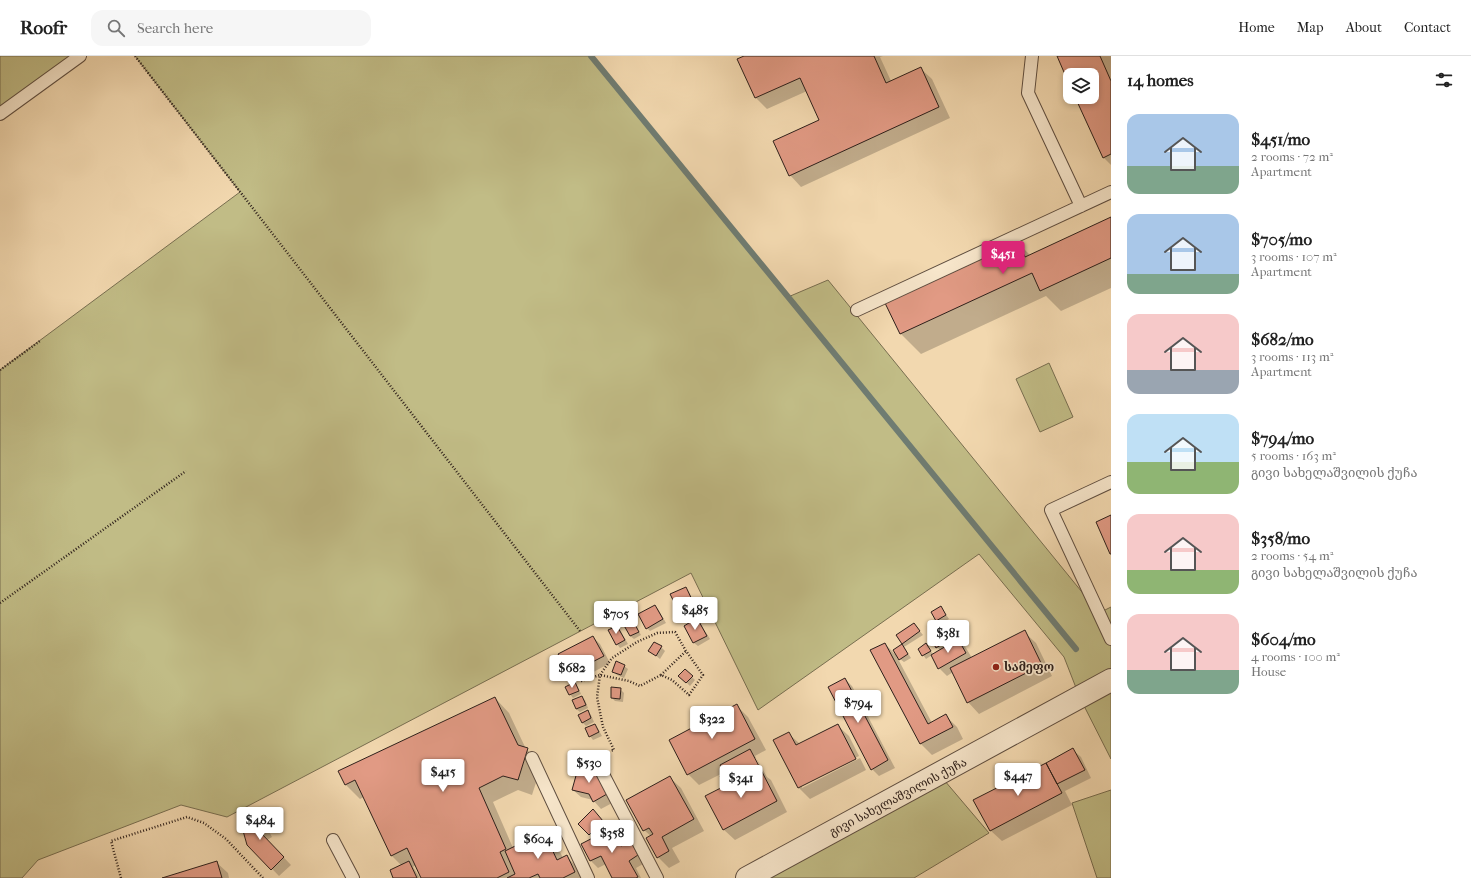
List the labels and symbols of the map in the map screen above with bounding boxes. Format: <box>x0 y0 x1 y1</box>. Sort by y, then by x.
pin: $451 <box>979 241 1027 275</box>
pin: $485 <box>671 597 719 631</box>
pin: $705 <box>592 601 640 635</box>
pin: $381 <box>924 620 972 654</box>
pin: $682 <box>548 655 596 689</box>
place label: სამეფო <box>1004 660 1054 674</box>
marker: სამეფო <box>991 662 1001 672</box>
pin: $794 <box>834 690 882 724</box>
pin: $322 <box>688 706 736 740</box>
pin: $530 <box>565 750 613 784</box>
street label: გივი სახელაშვილის ქუჩა <box>827 755 969 839</box>
pin: $415 <box>419 759 467 793</box>
pin: $447 <box>994 763 1042 797</box>
pin: $341 <box>717 765 765 799</box>
pin: $484 <box>236 807 284 841</box>
pin: $358 <box>588 820 636 854</box>
pin: $604 <box>514 826 562 860</box>

